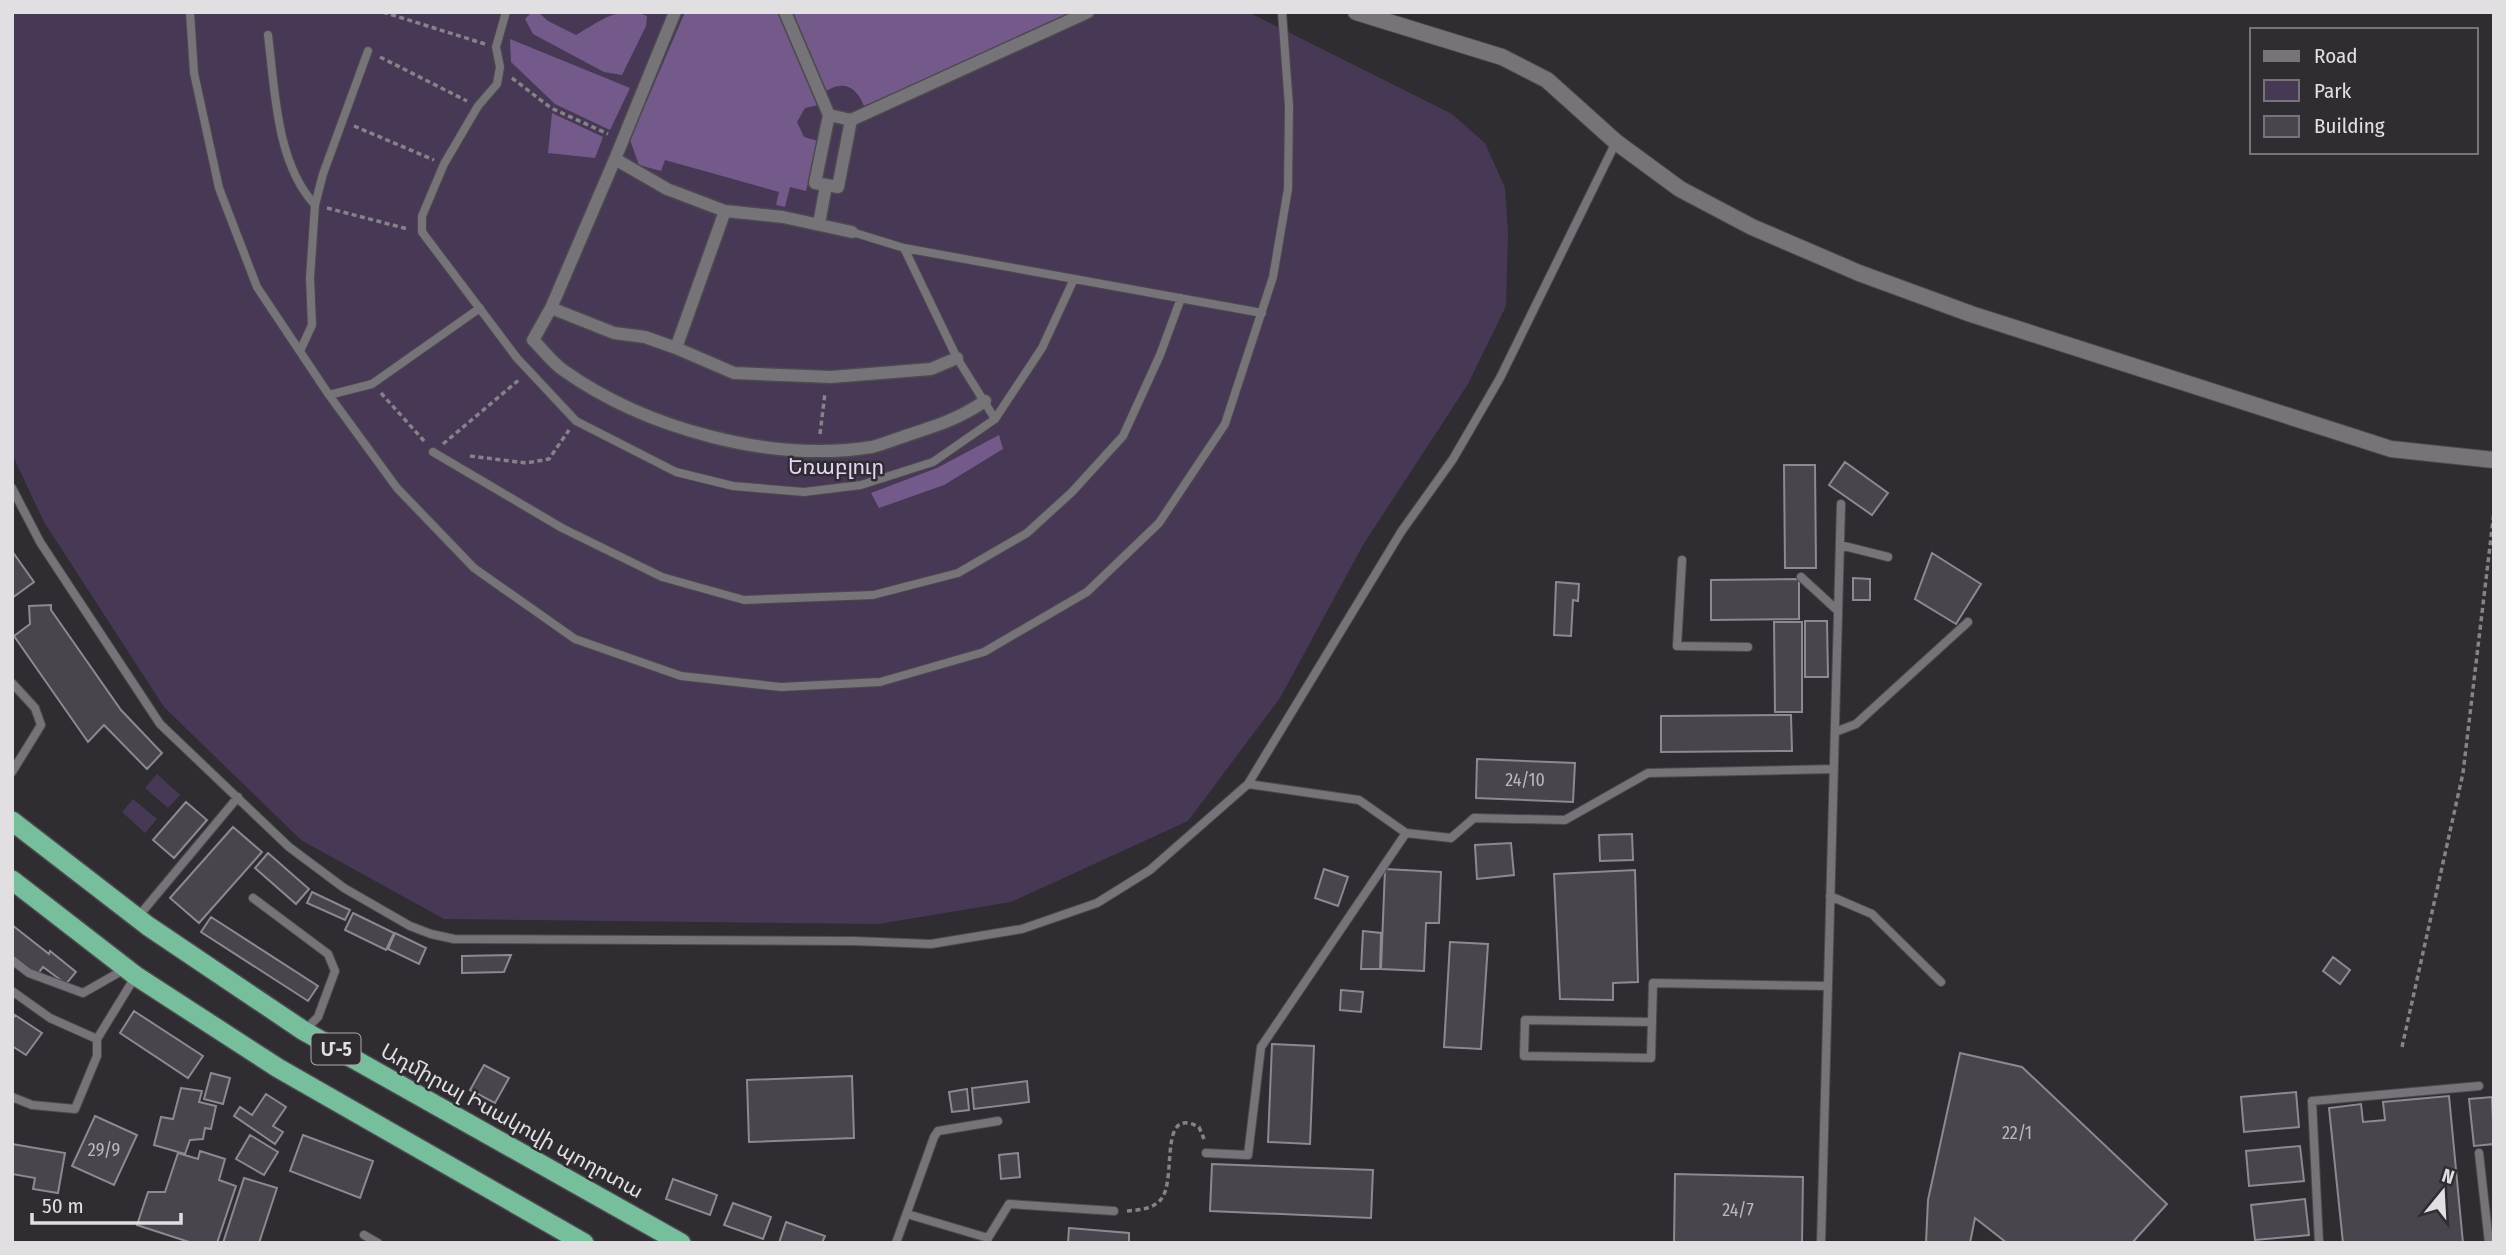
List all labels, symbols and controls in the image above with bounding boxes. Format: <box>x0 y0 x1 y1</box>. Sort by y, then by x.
legend <box>2250 28 2478 154</box>
text: Road <box>2314 43 2358 69</box>
text: Park <box>2314 78 2352 104</box>
text: Building <box>2314 113 2385 139</box>
park label: Եռաբլուր <box>788 454 884 480</box>
house number: 24/10 <box>1505 769 1545 791</box>
road number: Մ-5 <box>312 1034 360 1064</box>
street label: Ադմիրալ Իսակովի պողոտա <box>376 1038 648 1204</box>
house number: 22/1 <box>2002 1122 2032 1144</box>
house number: 29/9 <box>88 1139 120 1161</box>
north arrow <box>2408 1157 2478 1227</box>
text: N <box>2439 1164 2457 1189</box>
scale bar <box>32 1182 180 1226</box>
text: 50 m <box>42 1193 84 1219</box>
house number: 24/7 <box>1722 1199 1754 1221</box>

